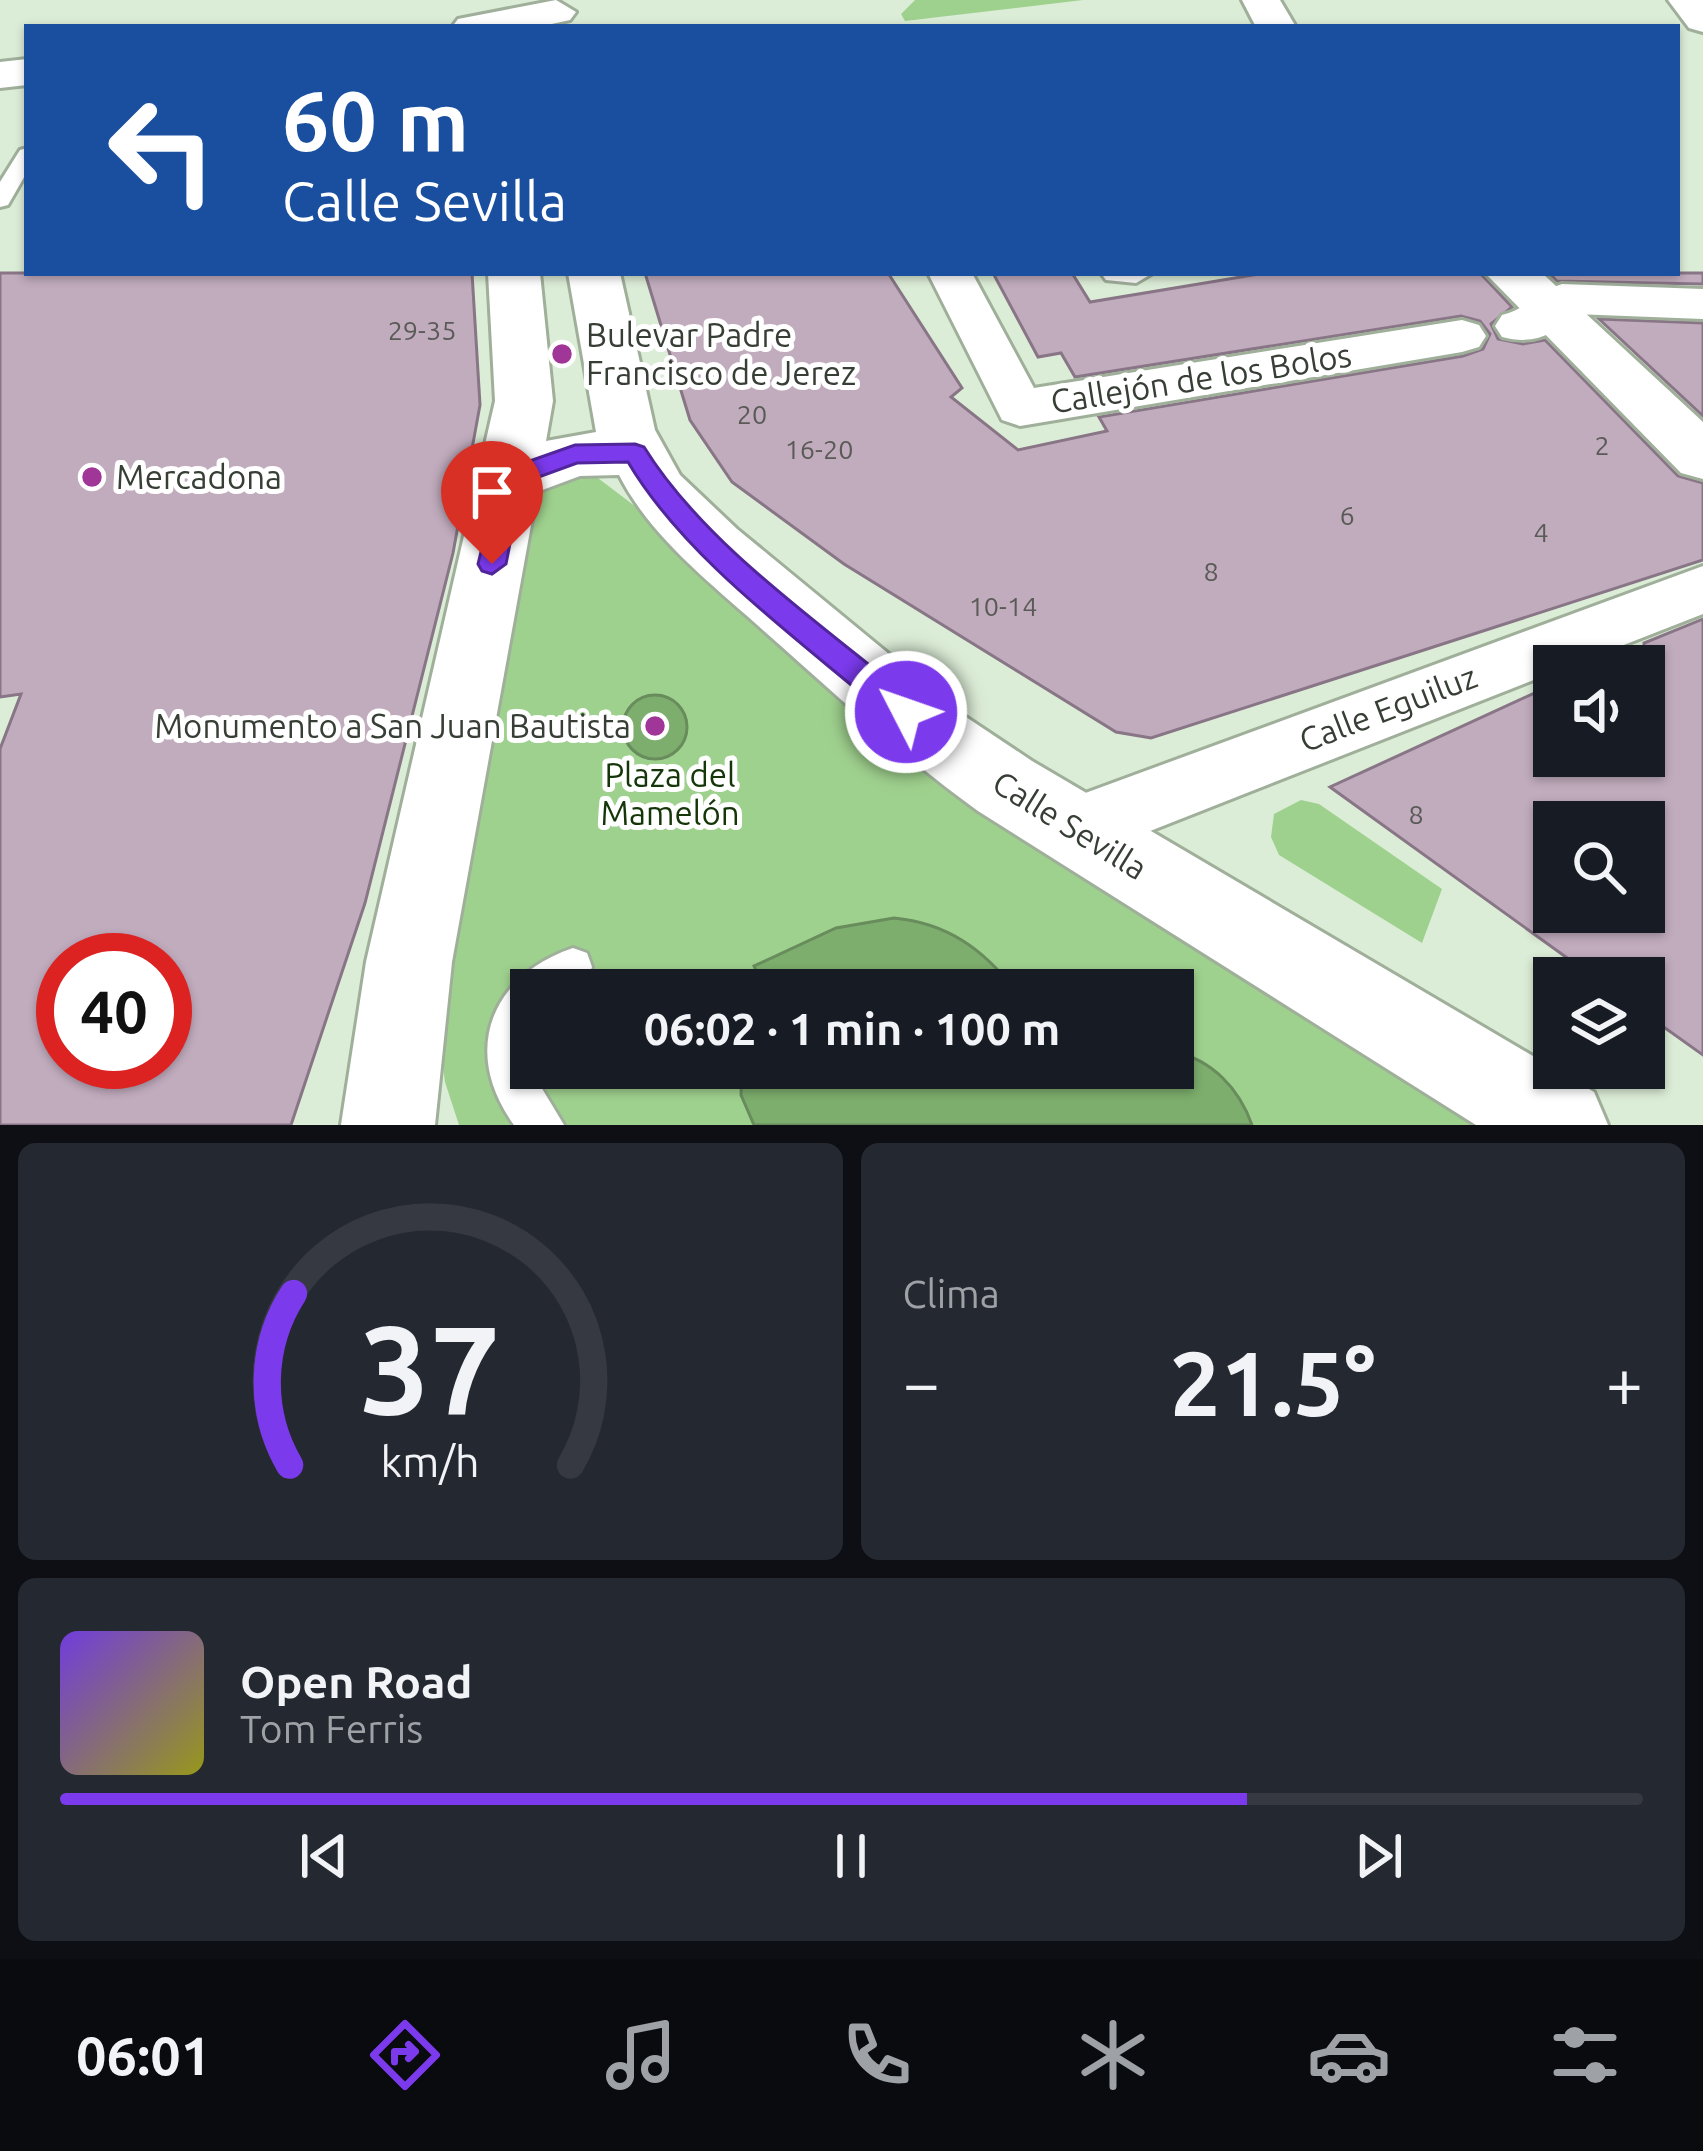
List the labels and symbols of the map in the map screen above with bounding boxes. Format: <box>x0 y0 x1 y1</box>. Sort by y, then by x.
house number: 29-35 <box>388 315 456 345</box>
place label: Bulevar Padre Francisco de Jerez <box>586 316 856 391</box>
street label: Callejón de los Bolos <box>1048 335 1354 420</box>
marker: Bulevar Padre Francisco de Jerez <box>549 341 575 367</box>
house number: 20 <box>737 399 767 429</box>
house number: 2 <box>1594 430 1610 460</box>
house number: 16-20 <box>785 434 853 464</box>
pin <box>441 441 543 564</box>
place label: Mercadona <box>116 458 282 495</box>
marker: Mercadona <box>79 464 105 490</box>
house number: 6 <box>1339 500 1355 530</box>
house number: 4 <box>1533 517 1549 547</box>
house number: 8 <box>1203 556 1219 586</box>
house number: 10-14 <box>969 591 1037 621</box>
position arrow <box>843 649 969 775</box>
street label: Calle Eguiluz <box>1294 657 1482 758</box>
place label: Monumento a San Juan Bautista <box>154 707 631 744</box>
marker: Monumento a San Juan Bautista <box>642 713 668 739</box>
park label: Plaza del Mamelón <box>600 756 740 831</box>
street label: Calle Sevilla <box>987 763 1154 886</box>
house number: 8 <box>1408 799 1424 829</box>
speed limit sign: 40 <box>36 933 192 1089</box>

